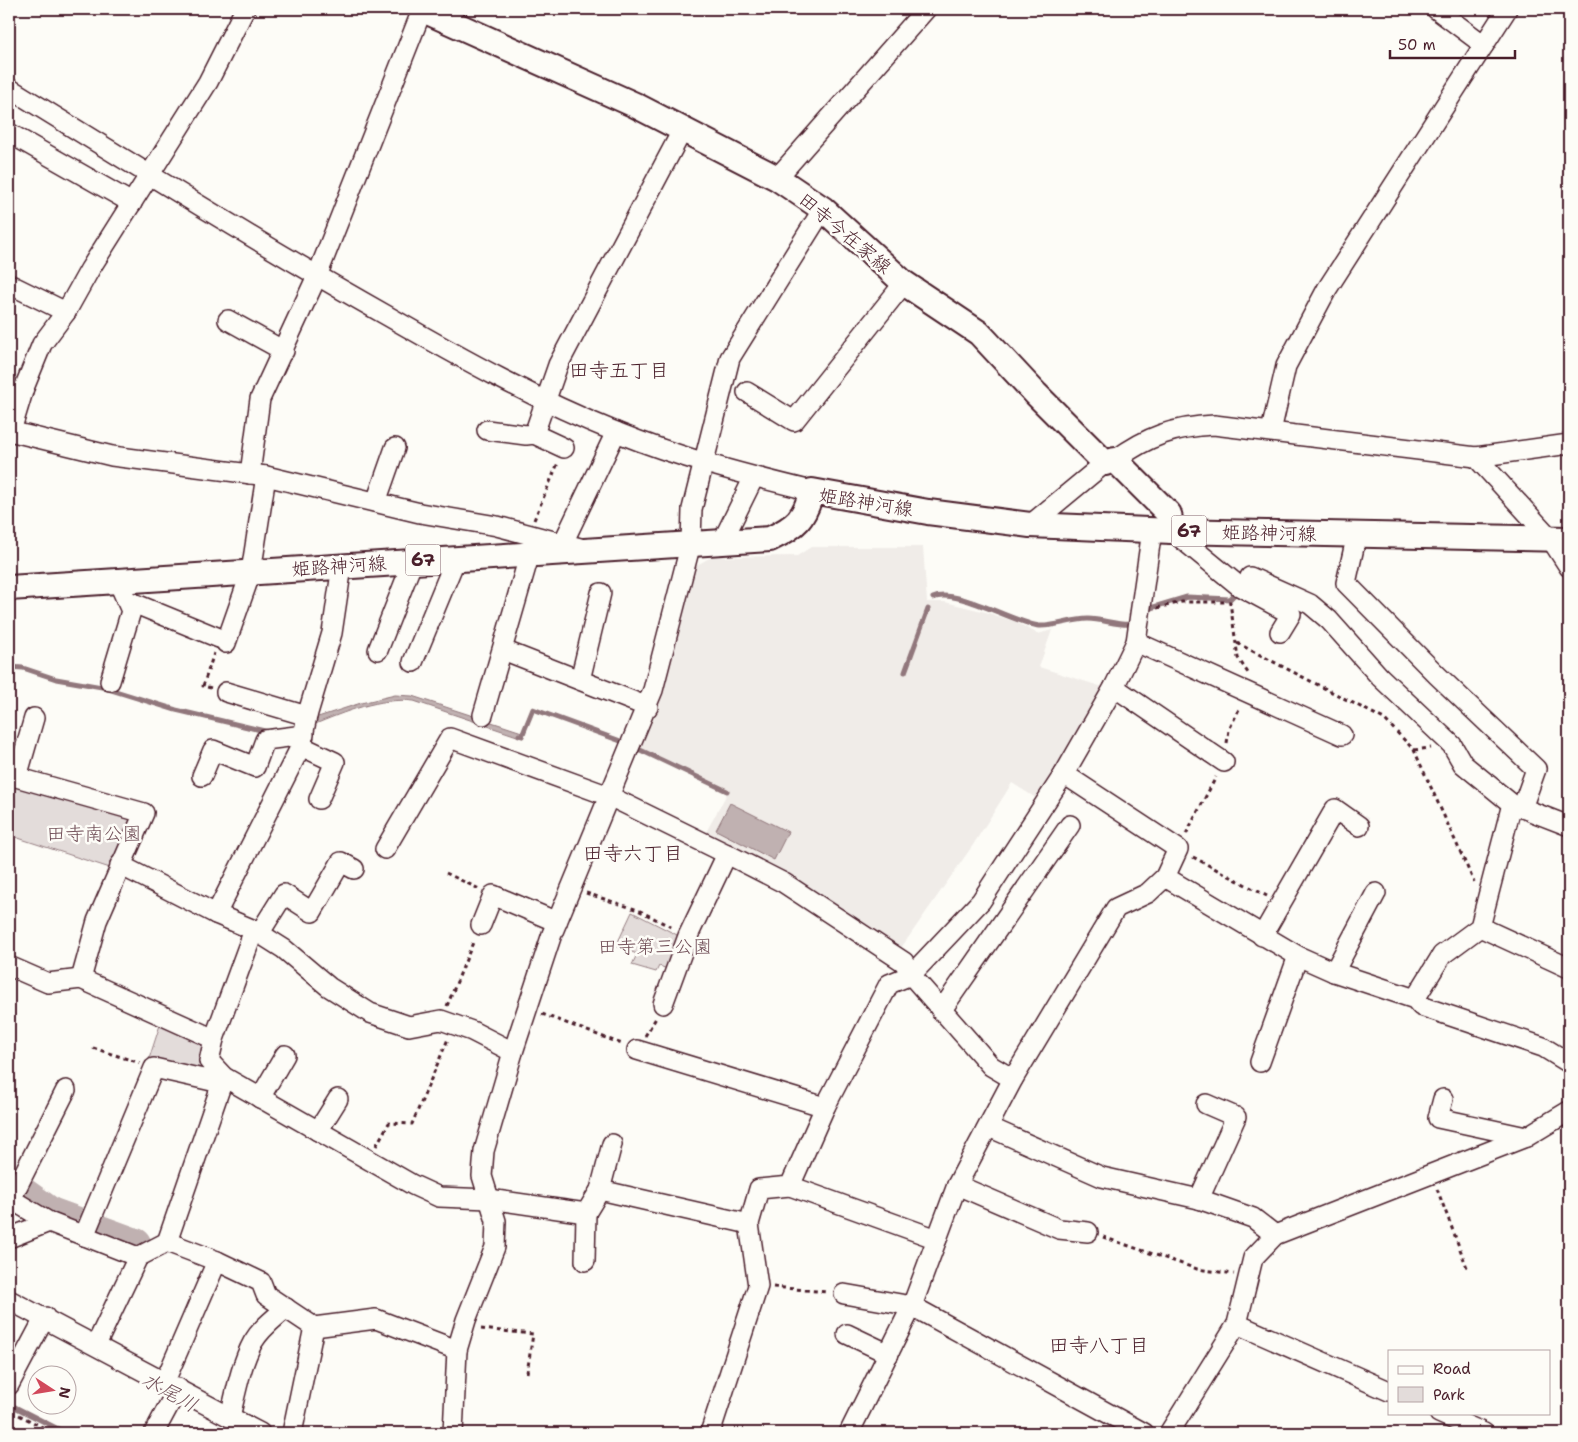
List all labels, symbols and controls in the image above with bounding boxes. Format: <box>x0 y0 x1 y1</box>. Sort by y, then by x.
scale bar <box>1390 28 1516 60</box>
text: 50 m <box>1398 35 1436 55</box>
street label: 田寺今在家線 <box>793 187 897 279</box>
district label: 田寺五丁目 <box>569 357 669 383</box>
street label: 姫路神河線 <box>817 482 915 522</box>
road number: 67 <box>1172 516 1206 546</box>
street label: 姫路神河線 <box>1221 520 1317 546</box>
road number: 67 <box>406 544 440 576</box>
street label: 姫路神河線 <box>291 550 387 582</box>
park label: 田寺南公園 <box>46 821 142 846</box>
district label: 田寺六丁目 <box>583 840 683 866</box>
park label: 田寺第三公園 <box>598 934 712 959</box>
district label: 田寺八丁目 <box>1049 1332 1149 1358</box>
legend <box>1388 1350 1550 1414</box>
text: Road <box>1433 1359 1471 1379</box>
north arrow <box>28 1364 78 1414</box>
water label: 水尾川 <box>137 1366 203 1418</box>
text: N <box>55 1385 75 1400</box>
text: Park <box>1433 1385 1465 1405</box>

